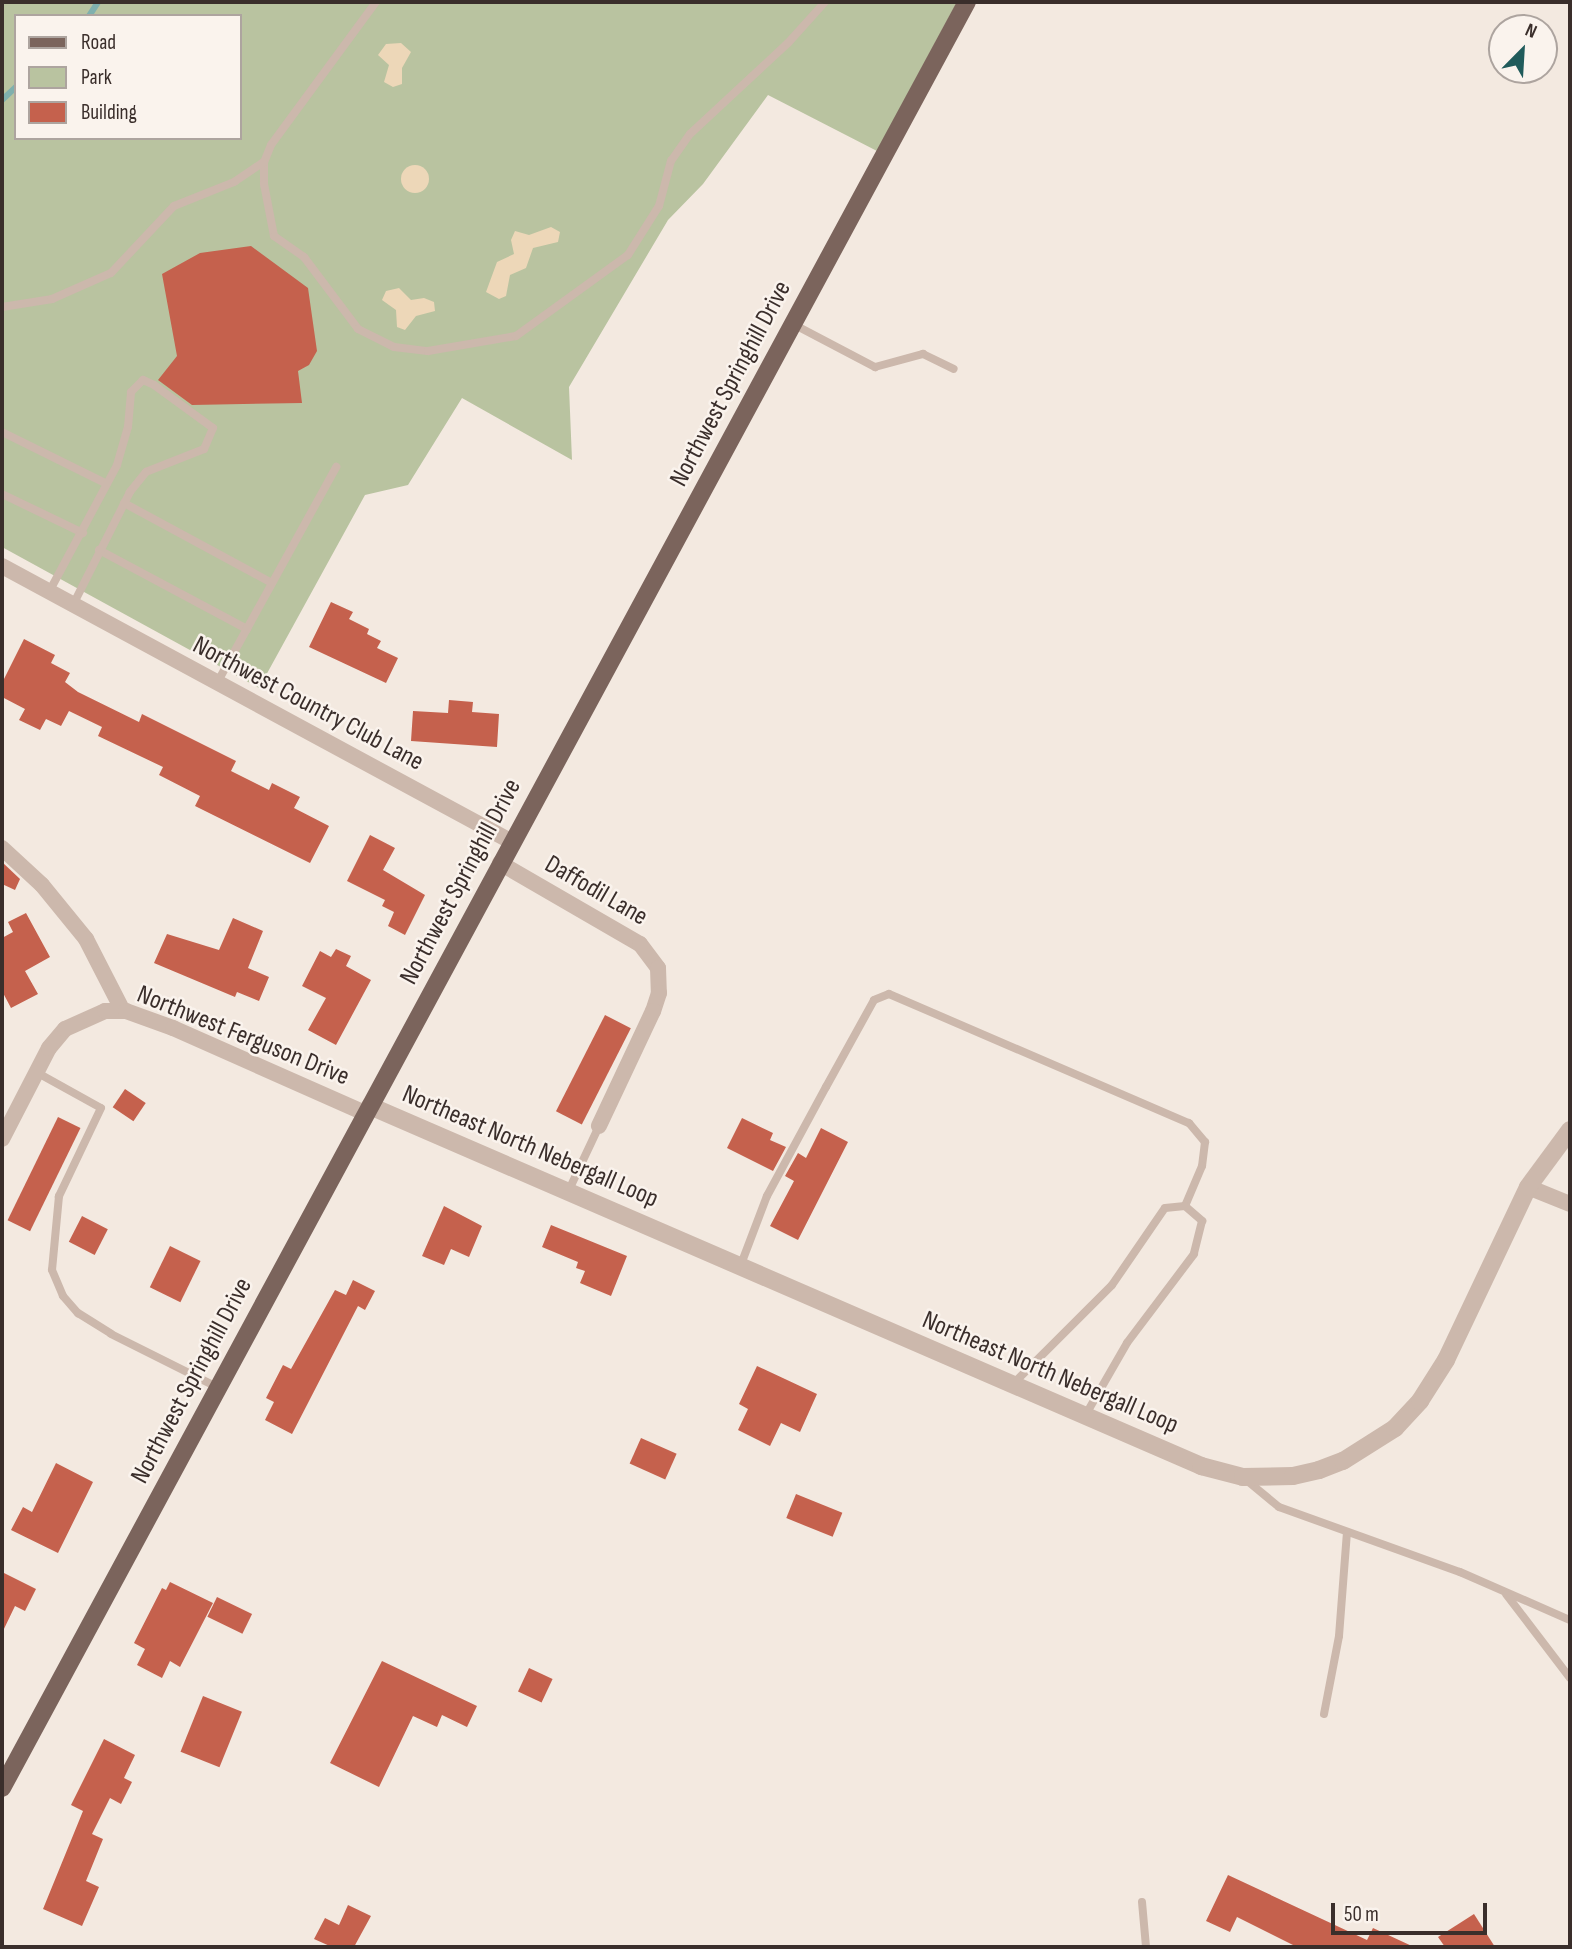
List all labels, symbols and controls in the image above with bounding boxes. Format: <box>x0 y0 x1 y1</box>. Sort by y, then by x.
legend <box>14 14 242 140</box>
north arrow <box>1488 14 1558 84</box>
text: N <box>1522 19 1540 44</box>
text: Road <box>81 30 116 55</box>
text: Park <box>81 65 112 90</box>
text: Building <box>81 100 137 125</box>
street label: Northwest Springhill Drive <box>664 276 798 492</box>
street label: Northwest Country Club Lane <box>187 630 429 778</box>
street label: Northwest Springhill Drive <box>394 774 528 990</box>
street label: Daffodil Lane <box>539 849 653 933</box>
street label: Northwest Ferguson Drive <box>132 979 354 1093</box>
street label: Northeast North Nebergall Loop <box>397 1079 663 1215</box>
street label: Northwest Springhill Drive <box>125 1273 259 1489</box>
street label: Northeast North Nebergall Loop <box>917 1305 1183 1441</box>
scale bar <box>1334 1890 1490 1934</box>
text: 50 m <box>1344 1902 1379 1927</box>

